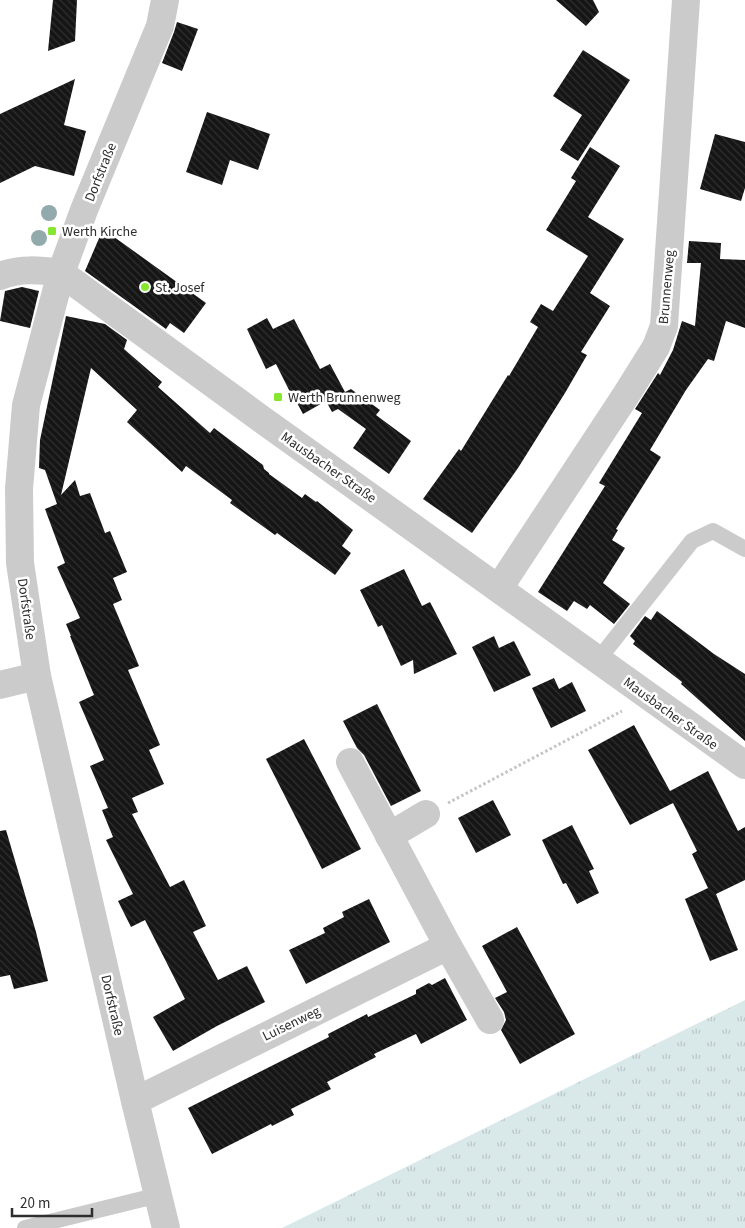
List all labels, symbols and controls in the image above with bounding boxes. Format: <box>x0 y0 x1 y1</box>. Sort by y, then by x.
street label: Dorfstraße <box>80 140 122 205</box>
place label: Werth Kirche <box>62 222 137 242</box>
marker: Werth Kirche <box>46 225 58 237</box>
street label: Brunnenweg <box>654 249 680 325</box>
place label: St. Josef <box>155 278 205 298</box>
marker: St. Josef <box>139 281 151 293</box>
place label: Werth Brunnenweg <box>288 388 400 408</box>
marker: Werth Brunnenweg <box>272 391 284 403</box>
street label: Mausbacher Straße <box>277 427 380 508</box>
street label: Dorfstraße <box>12 577 40 641</box>
street label: Mausbacher Straße <box>619 673 722 755</box>
street label: Dorfstraße <box>95 973 129 1038</box>
street label: Luisenweg <box>259 1001 324 1046</box>
scale bar <box>12 1186 92 1218</box>
text: 20 m <box>20 1193 50 1214</box>

